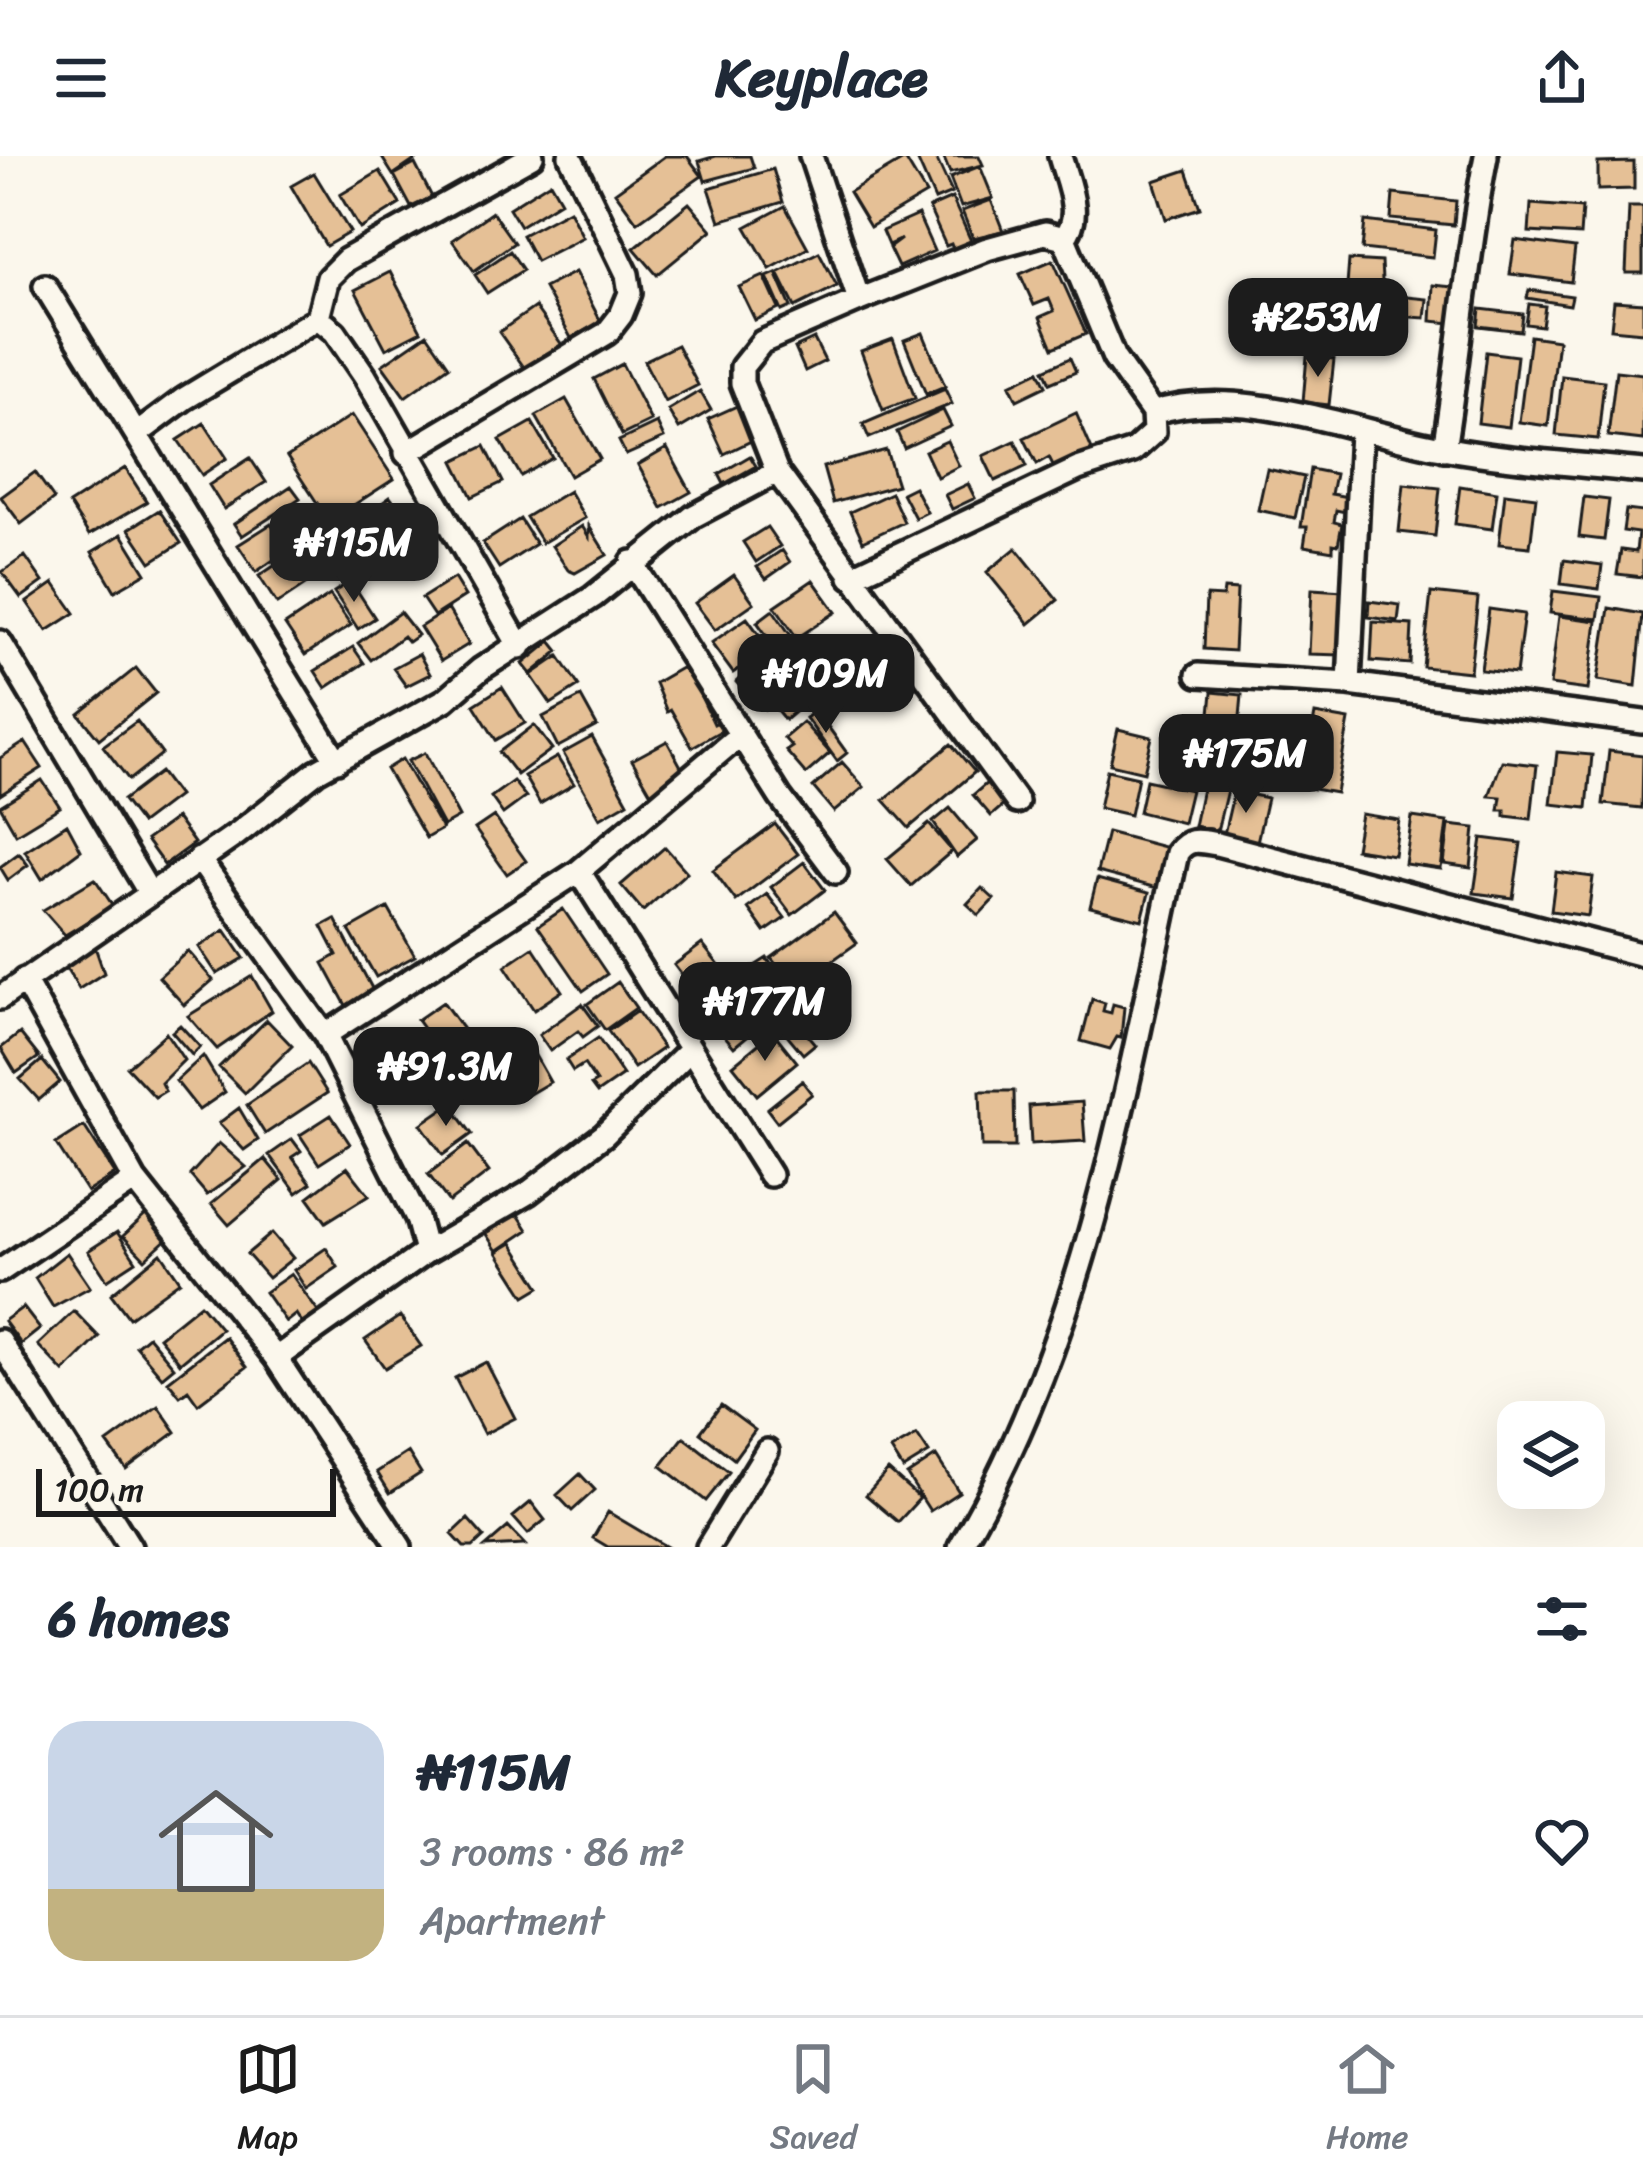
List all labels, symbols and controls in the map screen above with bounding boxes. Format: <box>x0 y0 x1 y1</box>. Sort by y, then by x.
text: Keyplace <box>715 30 928 126</box>
icon: menu <box>48 45 114 111</box>
icon: share <box>1529 45 1595 111</box>
pin: ₦253M <box>1234 278 1402 380</box>
text: ₦253M <box>1255 282 1381 351</box>
pin: ₦115M <box>270 503 438 605</box>
text: ₦115M <box>296 507 412 576</box>
pin: ₦109M <box>742 634 910 736</box>
text: ₦109M <box>764 638 888 707</box>
pin: ₦175M <box>1162 714 1330 816</box>
text: ₦175M <box>1186 718 1306 787</box>
pin: ₦177M <box>681 962 849 1064</box>
text: ₦177M <box>705 966 825 1035</box>
pin: ₦91.3M <box>348 1027 544 1129</box>
text: ₦91.3M <box>380 1031 512 1100</box>
map controls <box>1497 1401 1605 1509</box>
button: layers <box>1497 1401 1605 1509</box>
text: 100 m <box>54 1461 144 1519</box>
scale bar <box>36 1463 336 1516</box>
text: 6 homes <box>48 1574 229 1664</box>
icon: filters <box>1529 1586 1595 1652</box>
text: ₦115M <box>420 1727 570 1817</box>
icon: home <box>144 1769 288 1913</box>
icon: heart <box>1529 1808 1595 1874</box>
text: 3 rooms · 86 m² <box>420 1817 685 1886</box>
text: Apartment <box>420 1886 604 1955</box>
tab: Map <box>235 2036 301 2166</box>
tab: Saved <box>770 2036 857 2166</box>
tab: Home <box>1326 2036 1408 2166</box>

